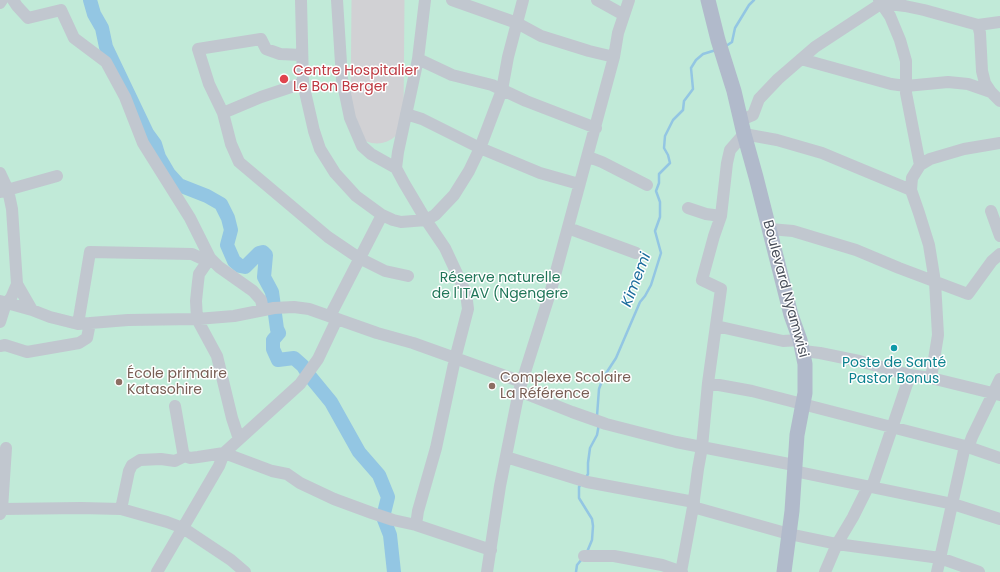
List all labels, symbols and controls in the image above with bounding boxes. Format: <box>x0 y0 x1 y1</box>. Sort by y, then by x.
place label: Centre Hospitalier Le Bon Berger <box>293 63 418 96</box>
marker: Centre Hospitalier Le Bon Berger <box>278 73 290 85</box>
street label: Boulevard Nyamwisi <box>759 218 811 360</box>
water label: Kimemi <box>618 250 656 310</box>
park label: Réserve naturelle de l'ITAV (Ngengere <box>432 270 568 302</box>
marker: Poste de Santé Pastor Bonus <box>889 343 899 353</box>
place label: Poste de Santé Pastor Bonus <box>842 355 946 388</box>
place label: École primaire Katasohire <box>127 366 227 398</box>
place label: Complexe Scolaire La Référence <box>500 370 631 402</box>
marker: École primaire Katasohire <box>114 377 124 387</box>
marker: Complexe Scolaire La Référence <box>487 381 497 391</box>

